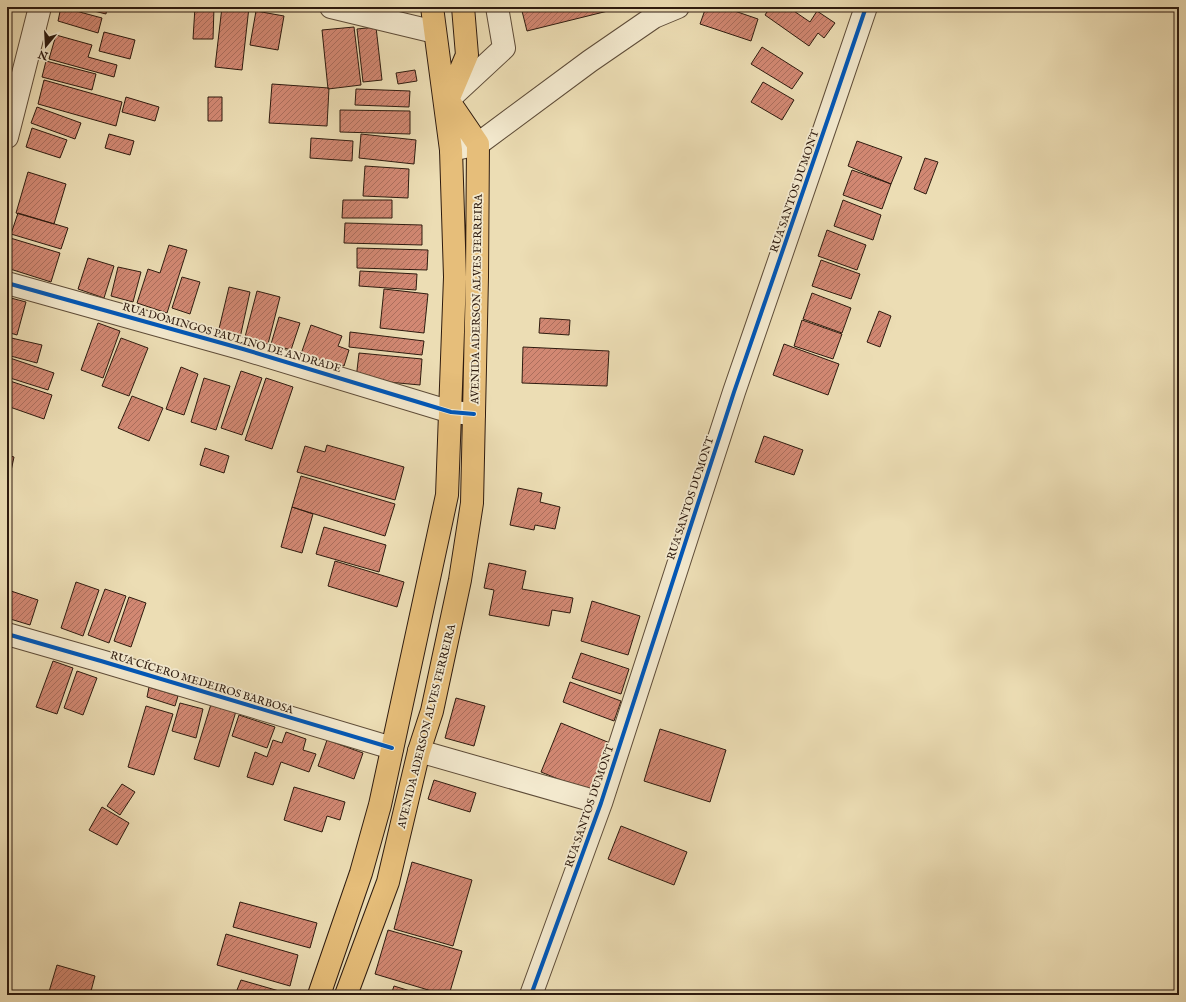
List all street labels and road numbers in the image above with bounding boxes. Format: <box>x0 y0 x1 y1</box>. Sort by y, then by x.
street label: RUA SANTOS DUMONT <box>767 128 823 255</box>
street label: AVENIDA ADERSON ALVES FERREIRA <box>468 193 486 405</box>
street label: RUA DOMINGOS PAULINO DE ANDRADE <box>121 300 343 376</box>
street label: RUA SANTOS DUMONT <box>664 435 718 562</box>
street label: AVENIDA ADERSON ALVES FERREIRA <box>395 622 459 831</box>
street label: RUA CÍCERO MEDEIROS BARBOSA <box>108 648 296 718</box>
street label: RUA SANTOS DUMONT <box>562 743 618 870</box>

